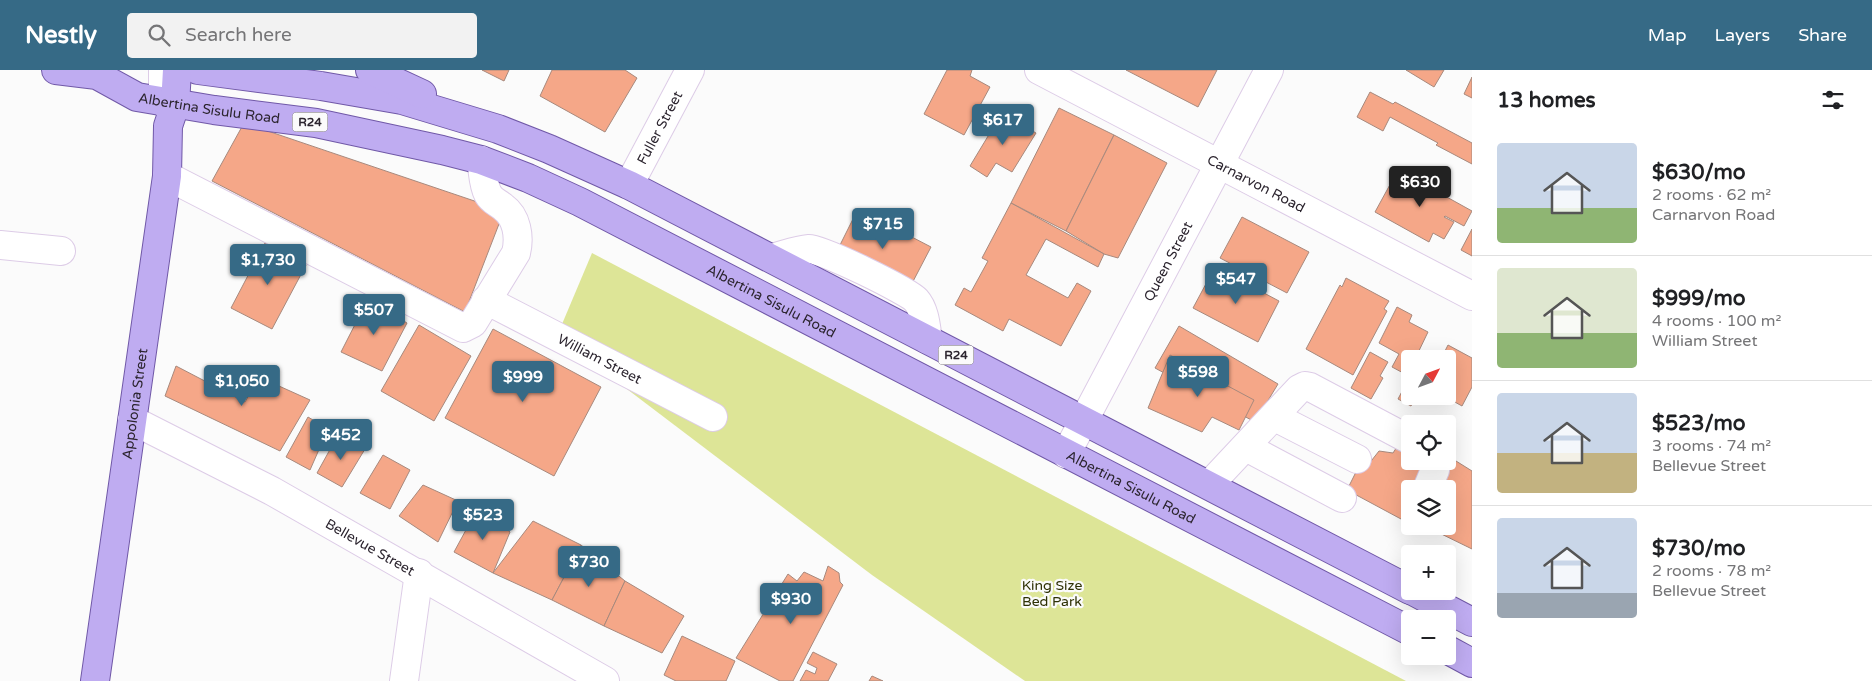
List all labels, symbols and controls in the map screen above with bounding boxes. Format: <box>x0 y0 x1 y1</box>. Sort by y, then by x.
search box <box>127 13 477 58</box>
text: Nestly <box>25 21 97 50</box>
icon: search <box>145 21 173 49</box>
text: Search here <box>185 24 292 46</box>
text: Map <box>1648 24 1687 46</box>
text: Layers <box>1715 24 1770 46</box>
text: Share <box>1798 24 1847 46</box>
icon: filters <box>1819 86 1847 114</box>
street label: Fuller Street <box>634 88 687 167</box>
text: 13 homes <box>1497 88 1596 113</box>
street label: Albertina Sisulu Road <box>137 89 281 127</box>
pin: $617 <box>973 104 1033 146</box>
text: $617 <box>983 110 1023 130</box>
road number: R24 <box>292 112 328 132</box>
street label: Carnarvon Road <box>1204 151 1308 216</box>
text: $630/mo <box>1652 160 1746 185</box>
icon: home <box>1537 163 1597 223</box>
pin: $630 <box>1390 166 1450 208</box>
text: $630 <box>1400 172 1440 192</box>
text: 2 rooms · 62 m² <box>1652 185 1771 205</box>
text: Carnarvon Road <box>1652 205 1775 225</box>
pin: $715 <box>853 208 913 250</box>
text: $715 <box>863 214 903 234</box>
street label: Queen Street <box>1140 218 1197 304</box>
pin: $1,730 <box>227 244 309 286</box>
text: $1,730 <box>241 250 295 270</box>
street label: Albertina Sisulu Road <box>704 261 839 342</box>
pin: $547 <box>1206 262 1266 305</box>
text: $547 <box>1216 269 1256 289</box>
text: $999/mo <box>1652 286 1746 311</box>
icon: home <box>1537 288 1597 348</box>
pin: $507 <box>344 294 404 336</box>
text: $507 <box>354 300 394 320</box>
text: 4 rooms · 100 m² <box>1652 311 1781 331</box>
street label: William Street <box>555 330 645 388</box>
text: William Street <box>1652 331 1758 351</box>
street label: Appolonia Street <box>119 346 151 461</box>
road number: R24 <box>938 346 974 364</box>
north arrow <box>1401 350 1456 405</box>
map controls <box>1401 350 1456 665</box>
pin: $598 <box>1168 356 1228 398</box>
pin: $999 <box>493 360 553 403</box>
text: $598 <box>1178 362 1218 382</box>
pin: $1,050 <box>201 364 283 407</box>
text: $999 <box>503 367 543 387</box>
text: $1,050 <box>215 371 269 391</box>
text: $523/mo <box>1652 411 1746 436</box>
icon: home <box>1537 413 1597 473</box>
button: locate <box>1401 415 1456 470</box>
pin: $452 <box>311 418 371 461</box>
text: $452 <box>321 425 361 445</box>
text: 3 rooms · 74 m² <box>1652 436 1771 456</box>
street label: Albertina Sisulu Road <box>1063 447 1198 528</box>
text: Bellevue Street <box>1652 456 1766 476</box>
button: layers <box>1401 480 1456 535</box>
pin: $523 <box>453 498 513 541</box>
text: $523 <box>463 505 503 525</box>
street label: Bellevue Street <box>322 515 418 580</box>
text: $730/mo <box>1652 536 1746 561</box>
icon: home <box>1537 538 1597 598</box>
button: + <box>1401 545 1456 600</box>
pin: $730 <box>559 546 619 588</box>
text: $730 <box>569 552 609 572</box>
text: 2 rooms · 78 m² <box>1652 561 1771 581</box>
park label: King Size Bed Park <box>1022 577 1082 610</box>
text: Bellevue Street <box>1652 581 1766 601</box>
pin: $930 <box>761 582 821 625</box>
text: $930 <box>771 589 811 609</box>
button: − <box>1401 610 1456 665</box>

